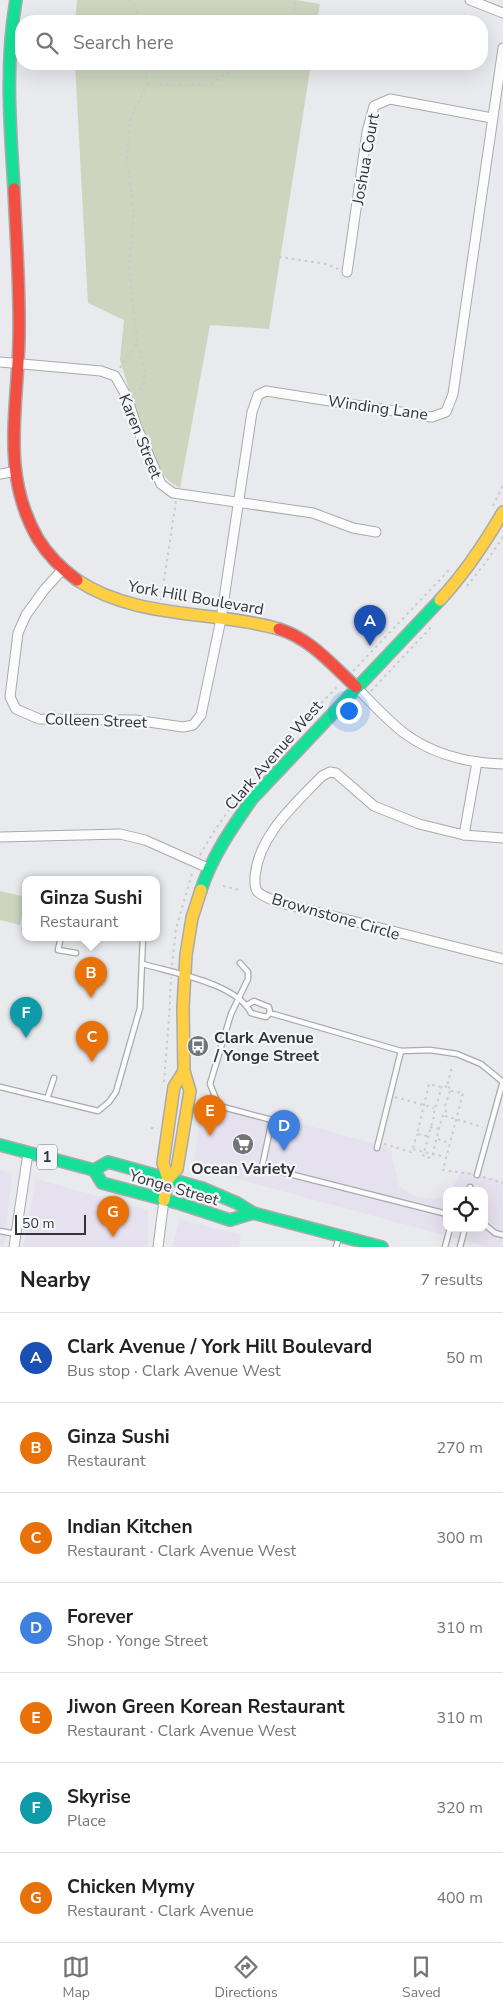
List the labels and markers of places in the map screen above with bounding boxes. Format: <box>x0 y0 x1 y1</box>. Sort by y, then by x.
pin: A <box>354 605 386 646</box>
pin: B <box>75 957 107 998</box>
pin: F <box>10 997 42 1038</box>
pin: C <box>76 1021 108 1062</box>
place label: Clark Avenue / Yonge Street <box>213 1027 320 1067</box>
bus stop icon: Clark Avenue / Yonge Street <box>186 1034 210 1058</box>
pin: E <box>194 1095 226 1136</box>
pin: D <box>268 1110 300 1151</box>
supermarket icon: Ocean Variety <box>231 1132 255 1156</box>
place label: Ocean Variety <box>191 1158 296 1180</box>
pin: G <box>97 1196 129 1237</box>

